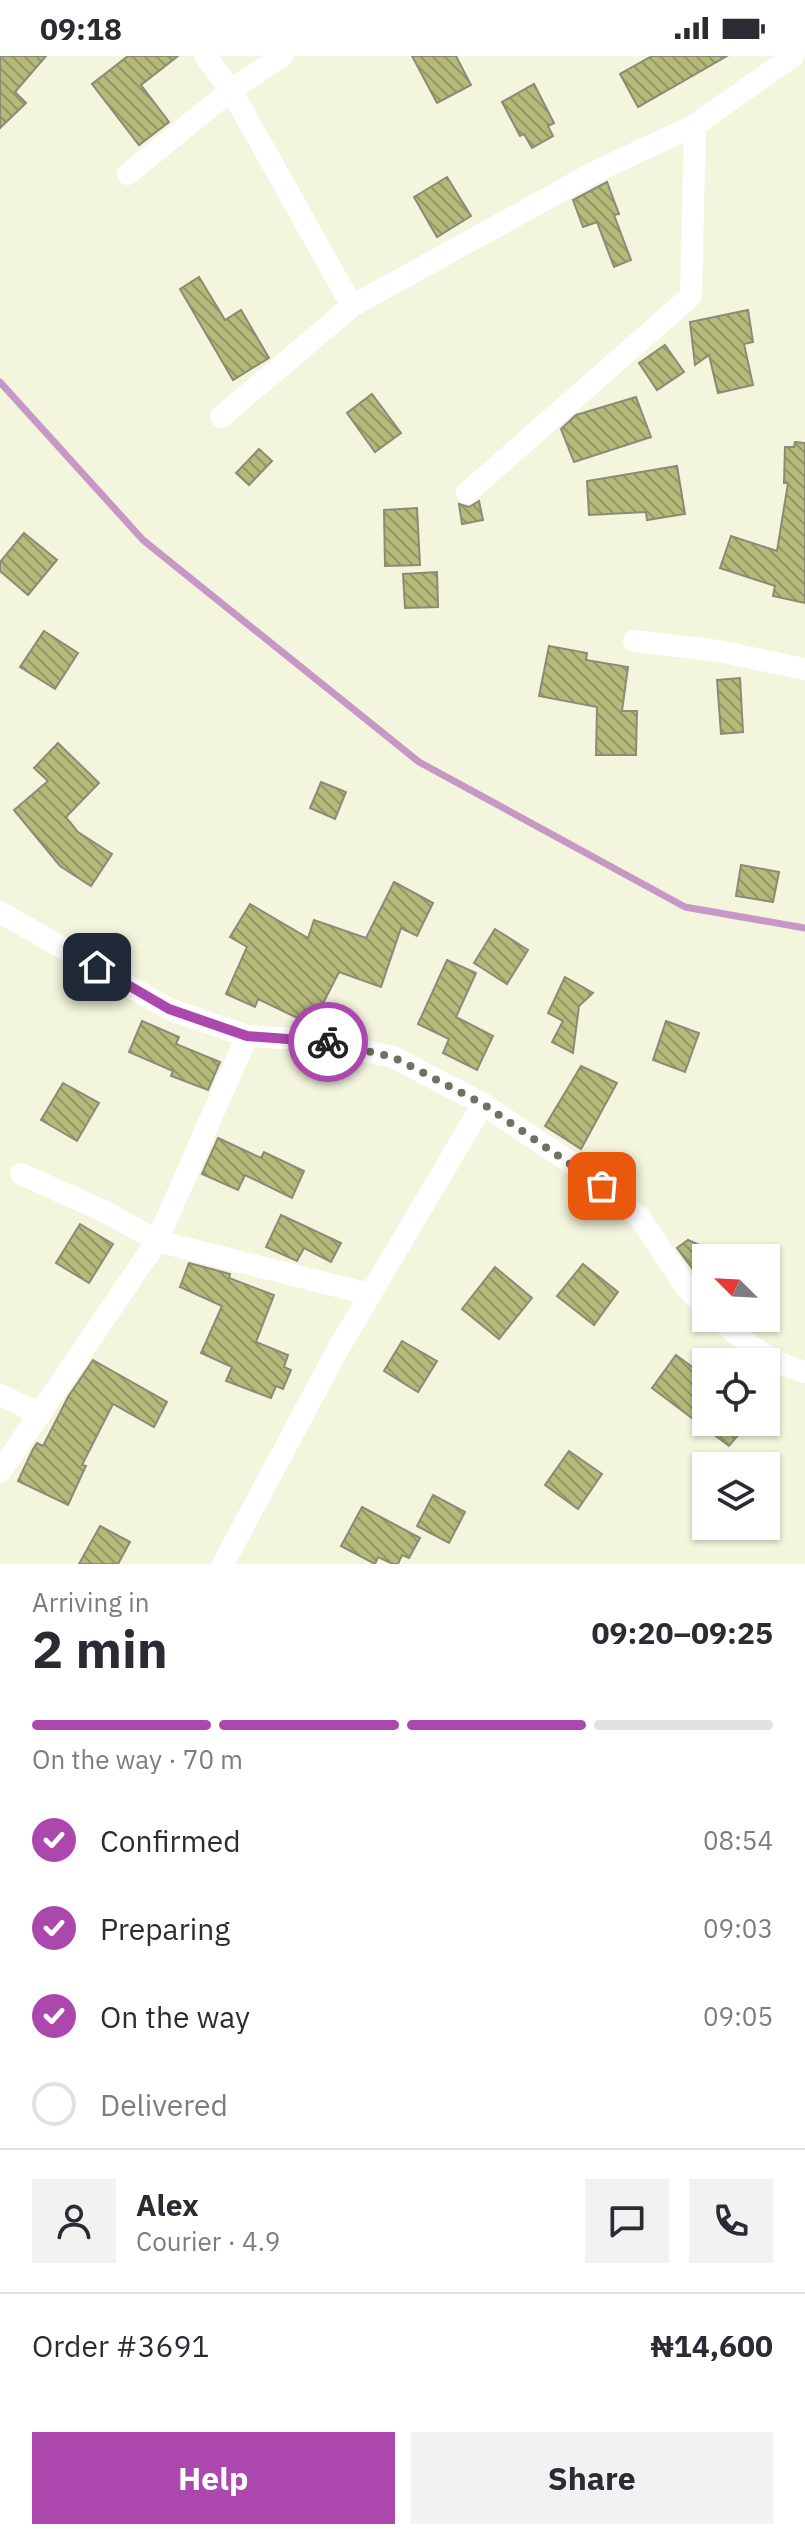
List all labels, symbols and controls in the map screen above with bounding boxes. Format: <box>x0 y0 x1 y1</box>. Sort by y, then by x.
text: 09:18 <box>40 9 122 48</box>
pin <box>63 933 131 1001</box>
icon: home <box>75 945 119 989</box>
courier <box>288 1002 368 1082</box>
icon: bike <box>306 1020 350 1064</box>
pin <box>568 1152 636 1220</box>
icon: bag <box>580 1164 624 1208</box>
north arrow <box>692 1244 780 1332</box>
map controls <box>692 1244 780 1540</box>
button: locate <box>692 1348 780 1436</box>
button: layers <box>692 1452 780 1540</box>
text: Arriving in <box>32 1585 149 1619</box>
text: 09:20–09:25 <box>592 1613 773 1652</box>
text: 2 min <box>32 1615 168 1682</box>
text: On the way · 70 m <box>32 1742 243 1776</box>
icon: check <box>32 1818 76 1862</box>
text: Confirmed <box>100 1821 241 1860</box>
text: 08:54 <box>703 1823 773 1857</box>
icon: check <box>32 1906 76 1950</box>
text: Preparing <box>100 1909 230 1948</box>
text: 09:03 <box>703 1911 773 1945</box>
icon: check <box>32 1994 76 2038</box>
text: On the way <box>100 1997 250 2036</box>
text: 09:05 <box>703 1999 773 2033</box>
text: Delivered <box>100 2085 228 2124</box>
button: person <box>32 2179 116 2263</box>
button: chat <box>585 2179 669 2263</box>
button: phone <box>689 2179 773 2263</box>
text: Alex <box>136 2185 199 2224</box>
text: Courier · 4.9 <box>136 2224 280 2258</box>
text: Order #3691 <box>32 2326 209 2365</box>
text: ₦14,600 <box>650 2326 773 2365</box>
button: Help <box>32 2432 395 2524</box>
button: Share <box>411 2432 773 2524</box>

